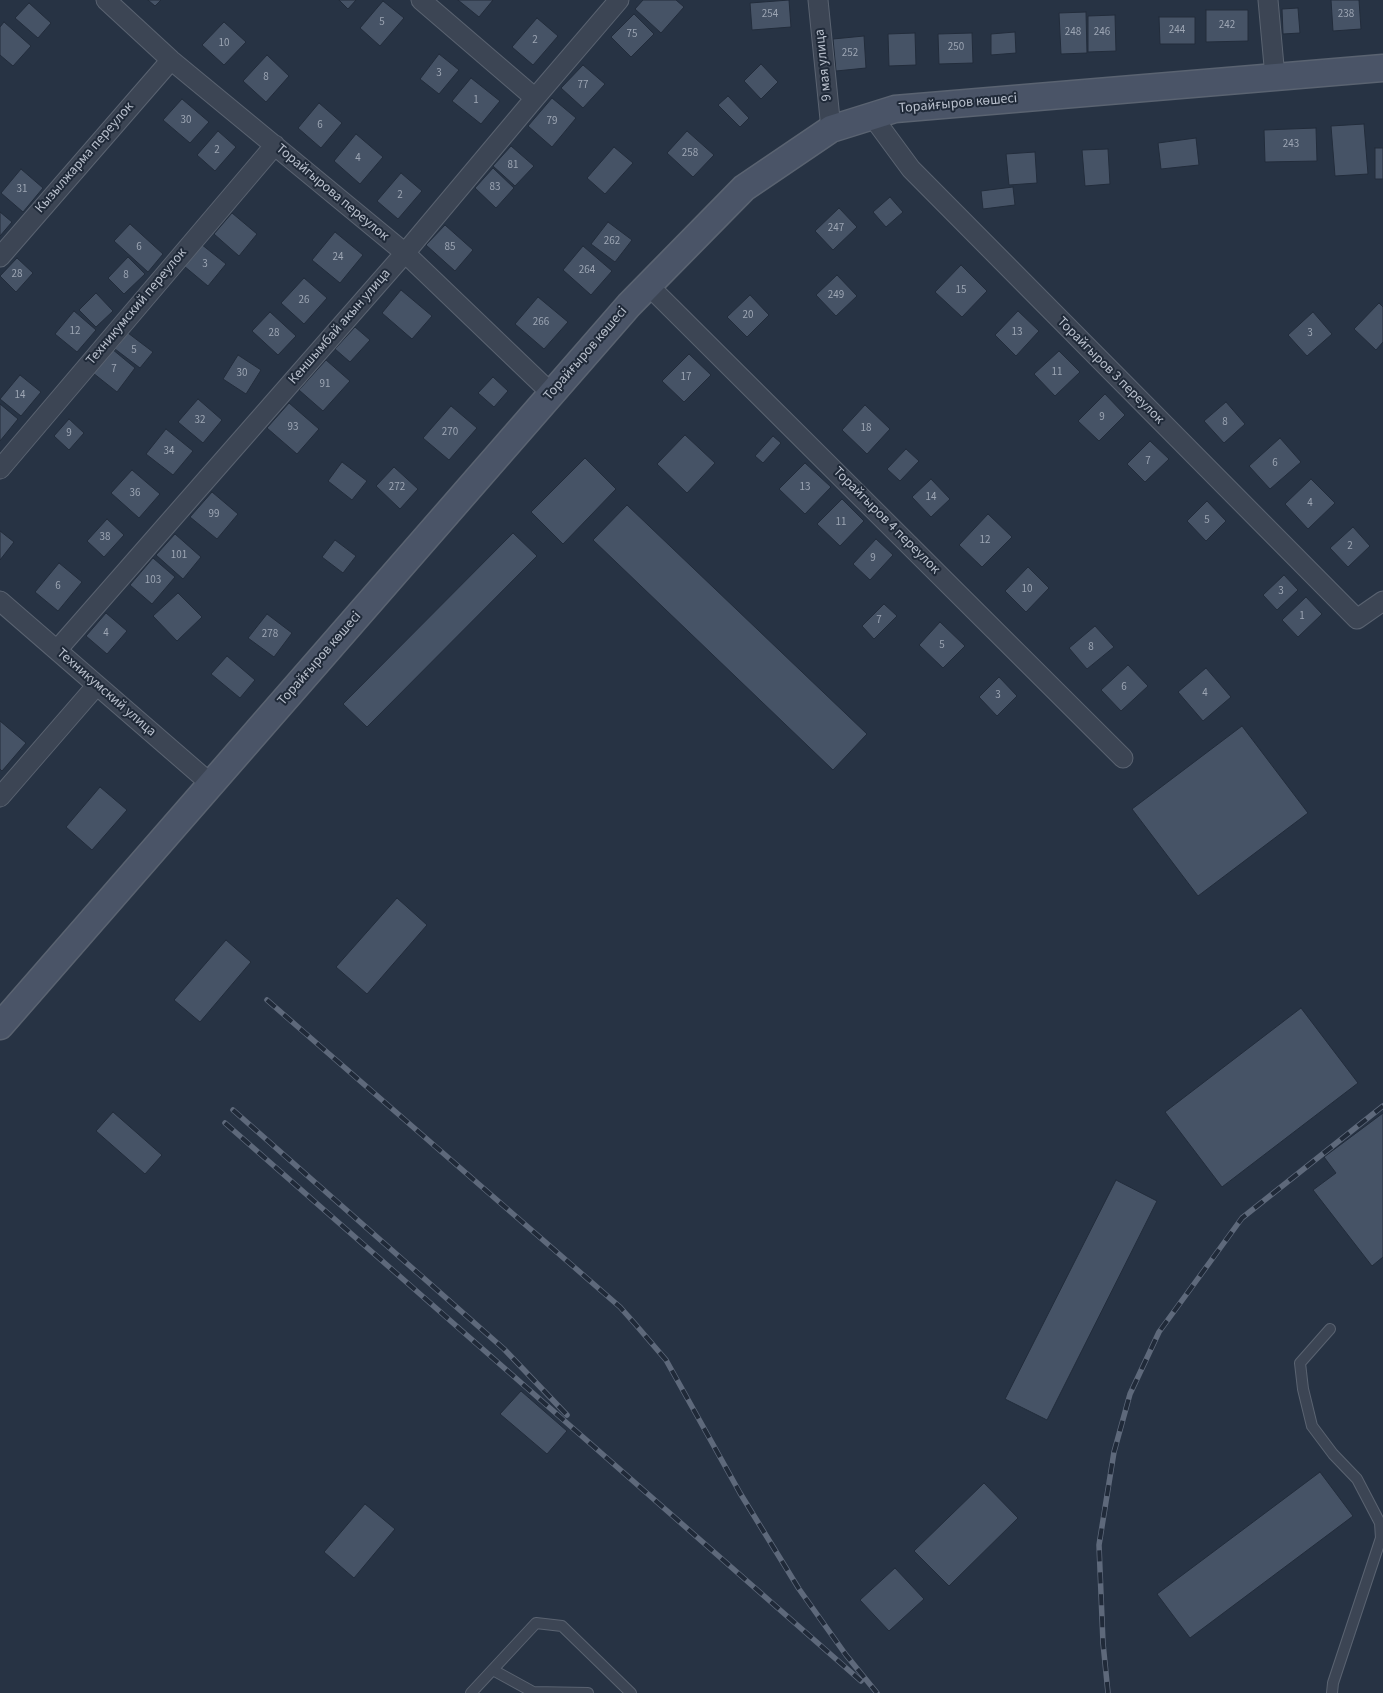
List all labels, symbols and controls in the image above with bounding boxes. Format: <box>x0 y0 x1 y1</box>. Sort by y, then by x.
house number: 254 <box>762 8 778 22</box>
house number: 238 <box>1338 8 1354 22</box>
house number: 5 <box>379 16 385 30</box>
house number: 242 <box>1219 19 1235 33</box>
house number: 244 <box>1169 24 1185 38</box>
house number: 248 <box>1065 26 1081 40</box>
house number: 246 <box>1094 26 1110 40</box>
house number: 75 <box>627 28 637 42</box>
street label: 9 мая улица <box>812 28 836 102</box>
house number: 2 <box>532 34 538 48</box>
house number: 10 <box>219 37 229 51</box>
house number: 250 <box>948 41 964 55</box>
house number: 252 <box>842 47 858 61</box>
house number: 3 <box>436 67 442 81</box>
house number: 8 <box>263 71 269 85</box>
house number: 77 <box>578 79 588 93</box>
street label: Торайғыров көшесі <box>898 90 1018 118</box>
house number: 1 <box>473 94 479 108</box>
street label: Кызылжарма переулок <box>32 99 138 217</box>
house number: 30 <box>181 114 191 128</box>
house number: 79 <box>547 115 557 129</box>
house number: 6 <box>317 119 323 133</box>
house number: 243 <box>1283 138 1299 152</box>
street label: Торайгырова переулок <box>272 141 392 245</box>
house number: 2 <box>214 144 220 158</box>
house number: 258 <box>682 147 698 161</box>
house number: 4 <box>355 152 361 166</box>
house number: 81 <box>508 159 518 173</box>
house number: 83 <box>490 181 500 195</box>
house number: 31 <box>17 183 27 197</box>
house number: 2 <box>397 189 403 203</box>
house number: 247 <box>828 222 844 236</box>
house number: 262 <box>604 235 620 249</box>
house number: 6 <box>136 241 142 255</box>
house number: 85 <box>445 241 455 255</box>
street label: Техникумский переулок <box>83 245 191 369</box>
house number: 24 <box>333 251 343 265</box>
house number: 3 <box>202 258 208 272</box>
house number: 264 <box>579 264 595 278</box>
street label: Кеншымбай акын улица <box>285 266 395 388</box>
house number: 28 <box>12 268 22 282</box>
house number: 8 <box>123 269 129 283</box>
house number: 15 <box>956 284 966 298</box>
house number: 249 <box>828 289 844 303</box>
house number: 26 <box>299 294 309 308</box>
street label: Торайғыров көшесі <box>541 304 631 404</box>
house number: 20 <box>743 309 753 323</box>
street label: Торайгыров 3 переулок <box>1053 314 1167 428</box>
house number: 266 <box>533 316 549 330</box>
house number: 12 <box>70 325 80 339</box>
house number: 13 <box>1012 326 1022 340</box>
house number: 28 <box>269 327 279 341</box>
house number: 3 <box>1307 327 1313 341</box>
house number: 5 <box>131 344 137 358</box>
house number: 7 <box>111 363 117 377</box>
house number: 11 <box>1052 366 1062 380</box>
house number: 30 <box>237 367 247 381</box>
house number: 17 <box>681 371 691 385</box>
house number: 91 <box>320 378 330 392</box>
house number: 14 <box>15 389 25 403</box>
house number: 9 <box>1099 411 1105 425</box>
house number: 32 <box>195 414 205 428</box>
house number: 8 <box>1222 416 1228 430</box>
house number: 93 <box>288 421 298 435</box>
house number: 18 <box>861 422 871 436</box>
house number: 270 <box>442 426 458 440</box>
house number: 9 <box>66 427 72 441</box>
house number: 34 <box>164 445 174 459</box>
house number: 7 <box>1145 455 1151 469</box>
house number: 6 <box>1272 457 1278 471</box>
street label: Торайгыров 4 переулок <box>829 464 943 578</box>
house number: 272 <box>389 481 405 495</box>
house number: 13 <box>800 481 810 495</box>
house number: 36 <box>130 487 140 501</box>
house number: 14 <box>926 491 936 505</box>
house number: 4 <box>1307 497 1313 511</box>
house number: 99 <box>209 508 219 522</box>
house number: 5 <box>1204 514 1210 528</box>
house number: 11 <box>836 516 846 530</box>
house number: 38 <box>100 531 110 545</box>
house number: 12 <box>980 534 990 548</box>
house number: 2 <box>1347 540 1353 554</box>
house number: 101 <box>171 549 187 563</box>
house number: 9 <box>870 552 876 566</box>
house number: 103 <box>145 574 161 588</box>
house number: 6 <box>55 580 61 594</box>
house number: 10 <box>1022 583 1032 597</box>
house number: 3 <box>1278 585 1284 599</box>
street label: Торайғыров көшесі <box>275 609 365 709</box>
house number: 1 <box>1299 610 1305 624</box>
house number: 7 <box>876 614 882 628</box>
house number: 4 <box>103 627 109 641</box>
house number: 278 <box>262 628 278 642</box>
house number: 5 <box>939 639 945 653</box>
house number: 8 <box>1088 641 1094 655</box>
street label: Техникумский улица <box>53 645 159 741</box>
house number: 6 <box>1121 681 1127 695</box>
house number: 4 <box>1202 687 1208 701</box>
house number: 3 <box>995 689 1001 703</box>

